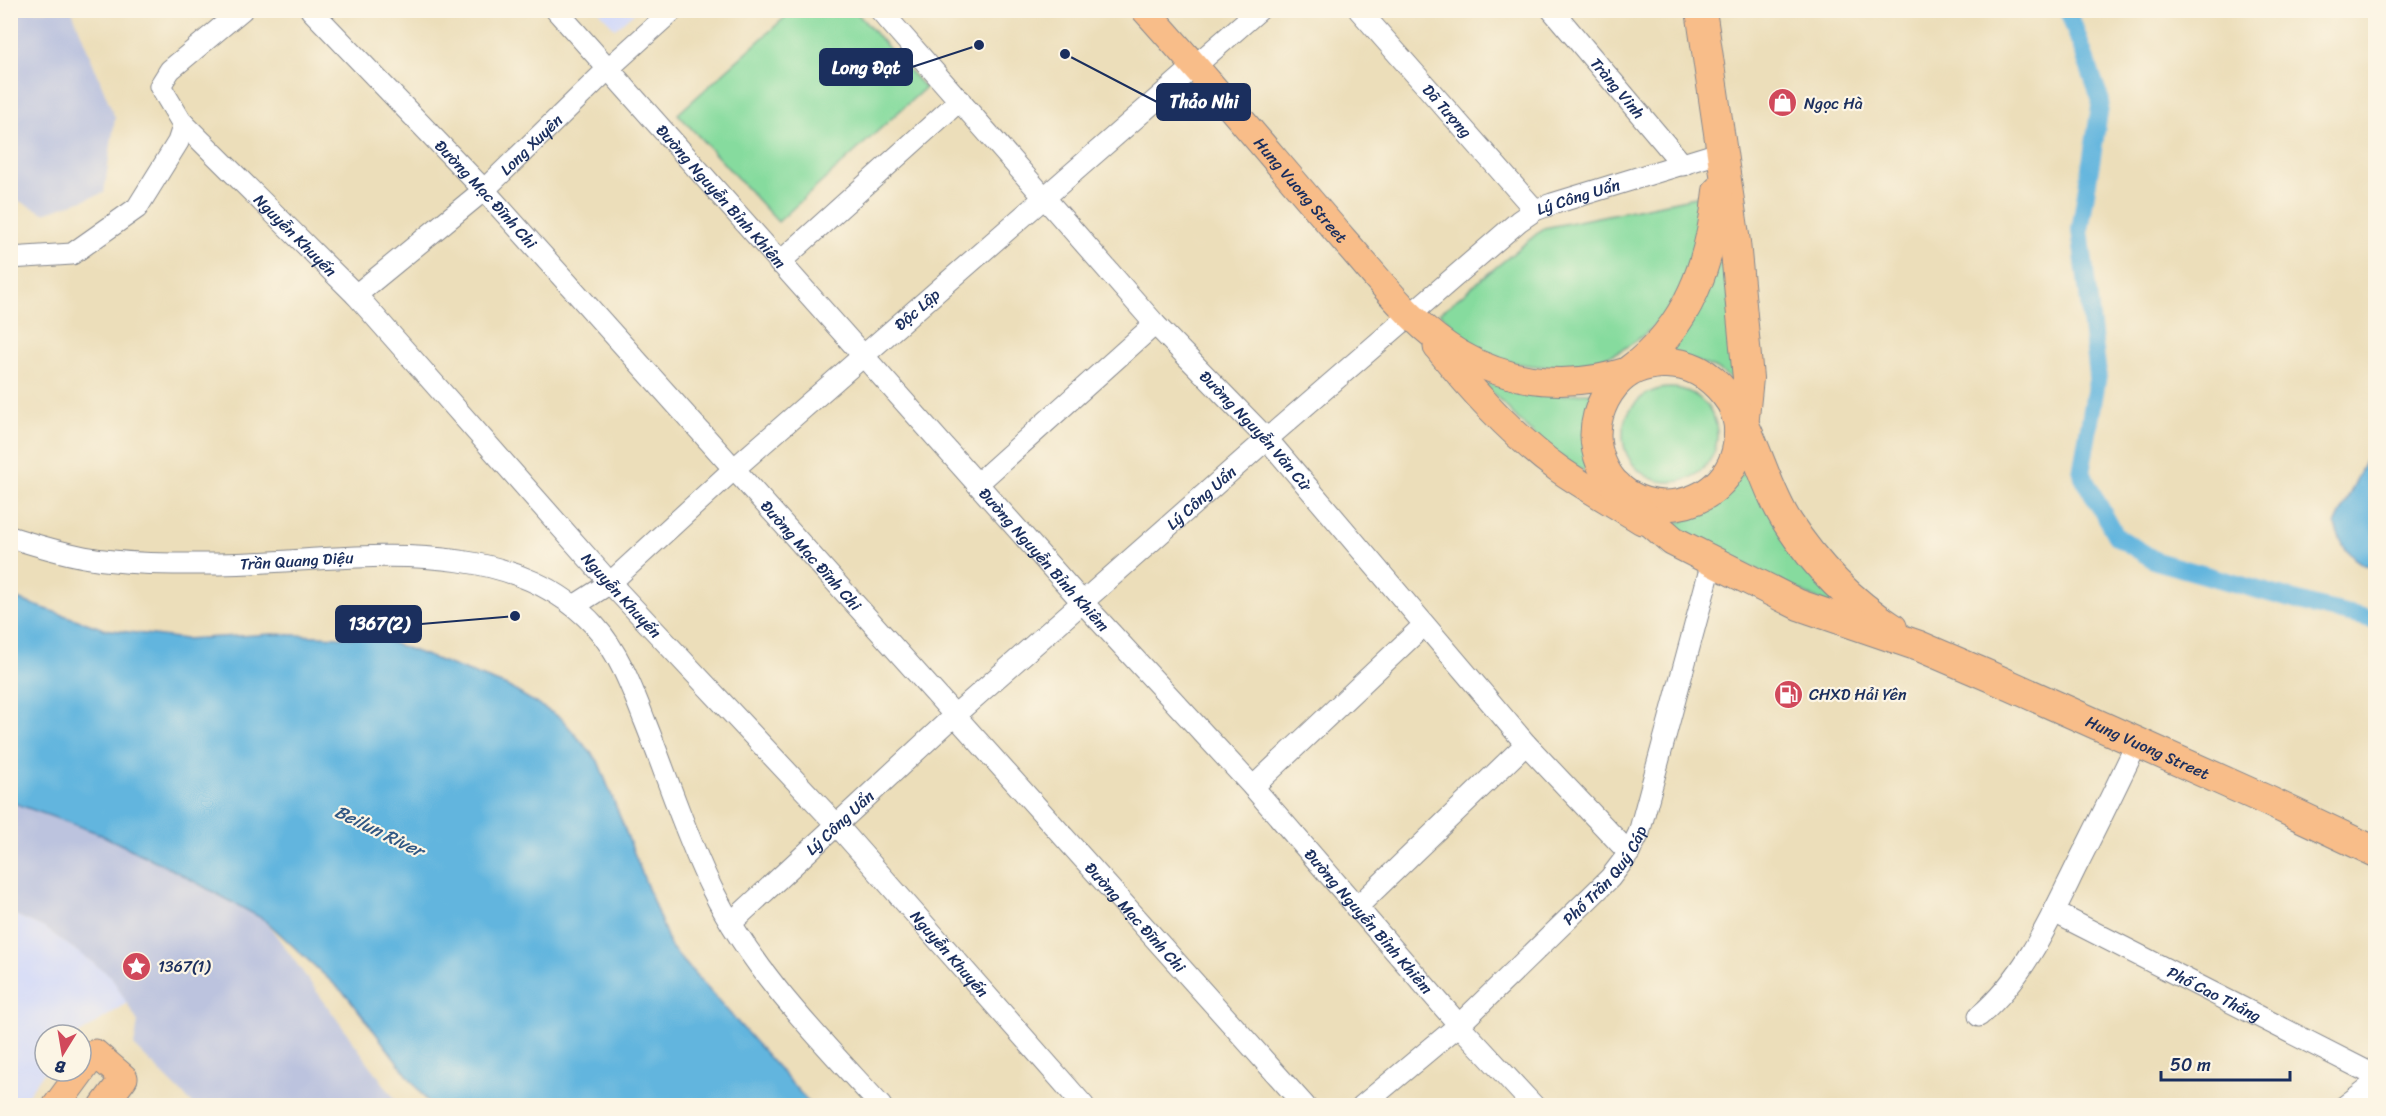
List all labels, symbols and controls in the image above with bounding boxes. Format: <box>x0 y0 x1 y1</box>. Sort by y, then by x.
callout: Long Đạt <box>820 49 912 85</box>
street label: Tràng Vinh <box>1583 51 1652 126</box>
text: Long Đạt <box>832 52 900 84</box>
street label: Dã Tượng <box>1415 77 1479 145</box>
callout: Thảo Nhi <box>1157 84 1250 120</box>
text: Thảo Nhi <box>1169 86 1240 118</box>
shop icon: Ngọc Hà <box>1767 87 1799 119</box>
place label: Ngọc Hà <box>1804 89 1863 118</box>
street label: Long Xuyên <box>493 106 570 183</box>
street label: Đường Nguyễn Bỉnh Khiêm <box>649 117 794 275</box>
street label: Hung Vuong Street <box>1246 130 1355 250</box>
street label: Đường Mạc Đĩnh Chi <box>427 133 545 256</box>
street label: Lý Công Uẩn <box>1532 170 1624 223</box>
street label: Nguyễn Khuyến <box>246 187 344 284</box>
street label: Độc Lập <box>887 281 947 338</box>
street label: Đường Nguyễn Văn Cừ <box>1192 363 1320 498</box>
street label: Lý Công Uẩn <box>1159 458 1243 537</box>
street label: Đường Nguyễn Bỉnh Khiêm <box>971 481 1117 639</box>
street label: Đường Mạc Đĩnh Chi <box>753 493 869 618</box>
street label: Trần Quang Diệu <box>240 543 355 578</box>
street label: Nguyễn Khuyến <box>574 546 669 646</box>
callout: 1367(2) <box>336 606 421 642</box>
text: 1367(2) <box>348 608 411 640</box>
fuel station icon: CHXD Hải Yên <box>1772 678 1804 710</box>
place label: CHXD Hải Yên <box>1809 680 1907 709</box>
street label: Hung Vuong Street <box>2081 707 2214 788</box>
street label: Lý Công Uẩn <box>798 782 881 863</box>
water label: Beilun River <box>329 796 432 868</box>
street label: Phố Trần Quý Cáp <box>1555 822 1655 932</box>
street label: Đường Nguyễn Bỉnh Khiêm <box>1297 842 1440 1001</box>
street label: Đường Mạc Đĩnh Chi <box>1077 855 1194 980</box>
street label: Nguyễn Khuyến <box>903 903 997 1005</box>
place icon: 1367(1) <box>121 950 153 982</box>
place label: 1367(1) <box>158 952 211 981</box>
street label: Phố Cao Thắng <box>2162 958 2266 1030</box>
north arrow <box>33 1023 93 1083</box>
scale bar <box>2161 1044 2290 1082</box>
text: 50 m <box>2170 1049 2211 1081</box>
text: B <box>52 1052 68 1082</box>

